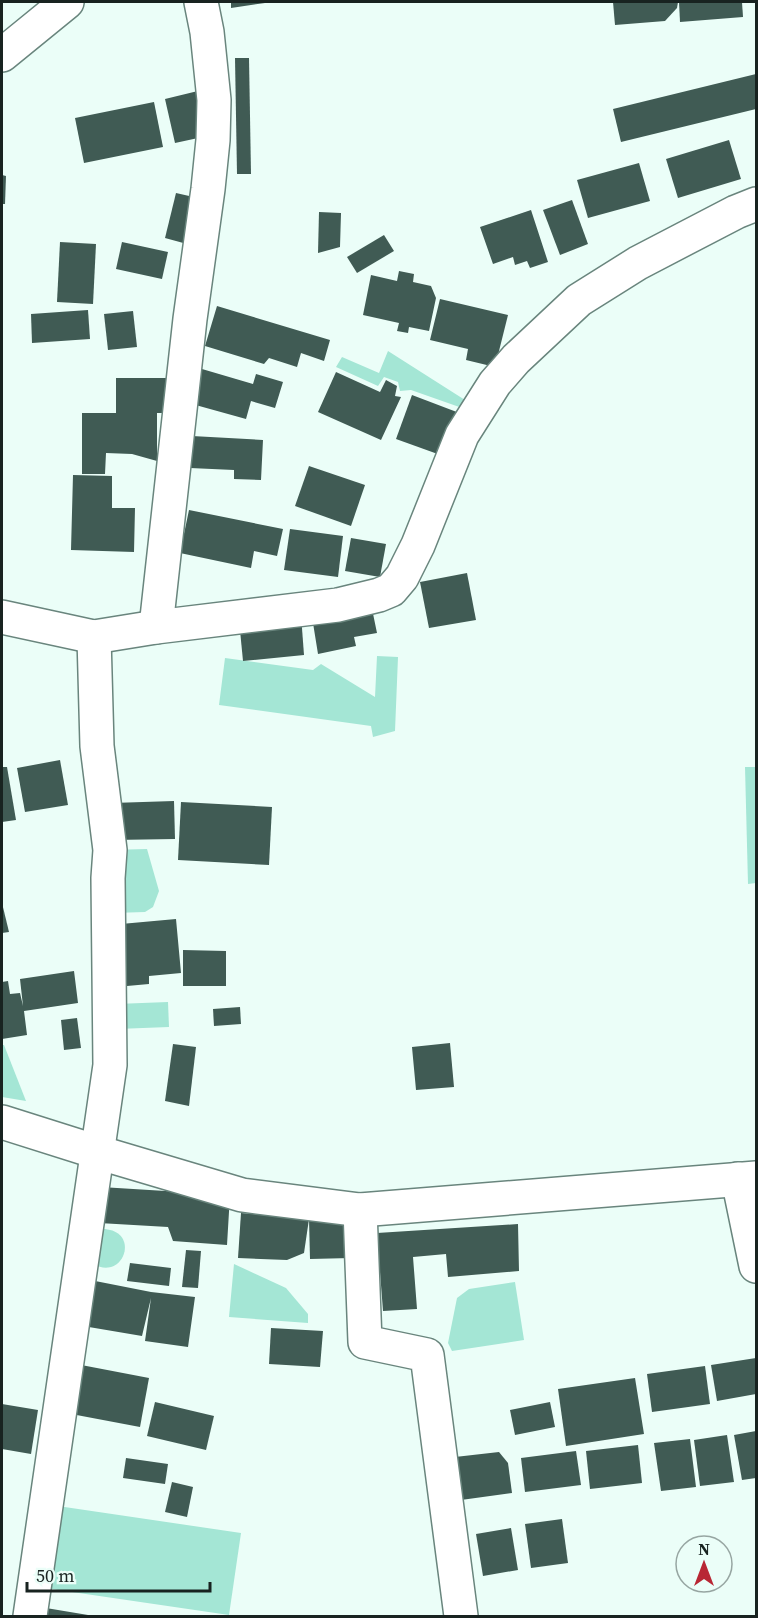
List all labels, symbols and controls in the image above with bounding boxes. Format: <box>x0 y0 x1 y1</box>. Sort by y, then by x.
north arrow <box>674 1534 734 1594</box>
text: N <box>698 1538 710 1560</box>
scale bar <box>27 1555 210 1593</box>
text: 50 m <box>36 1563 74 1588</box>

